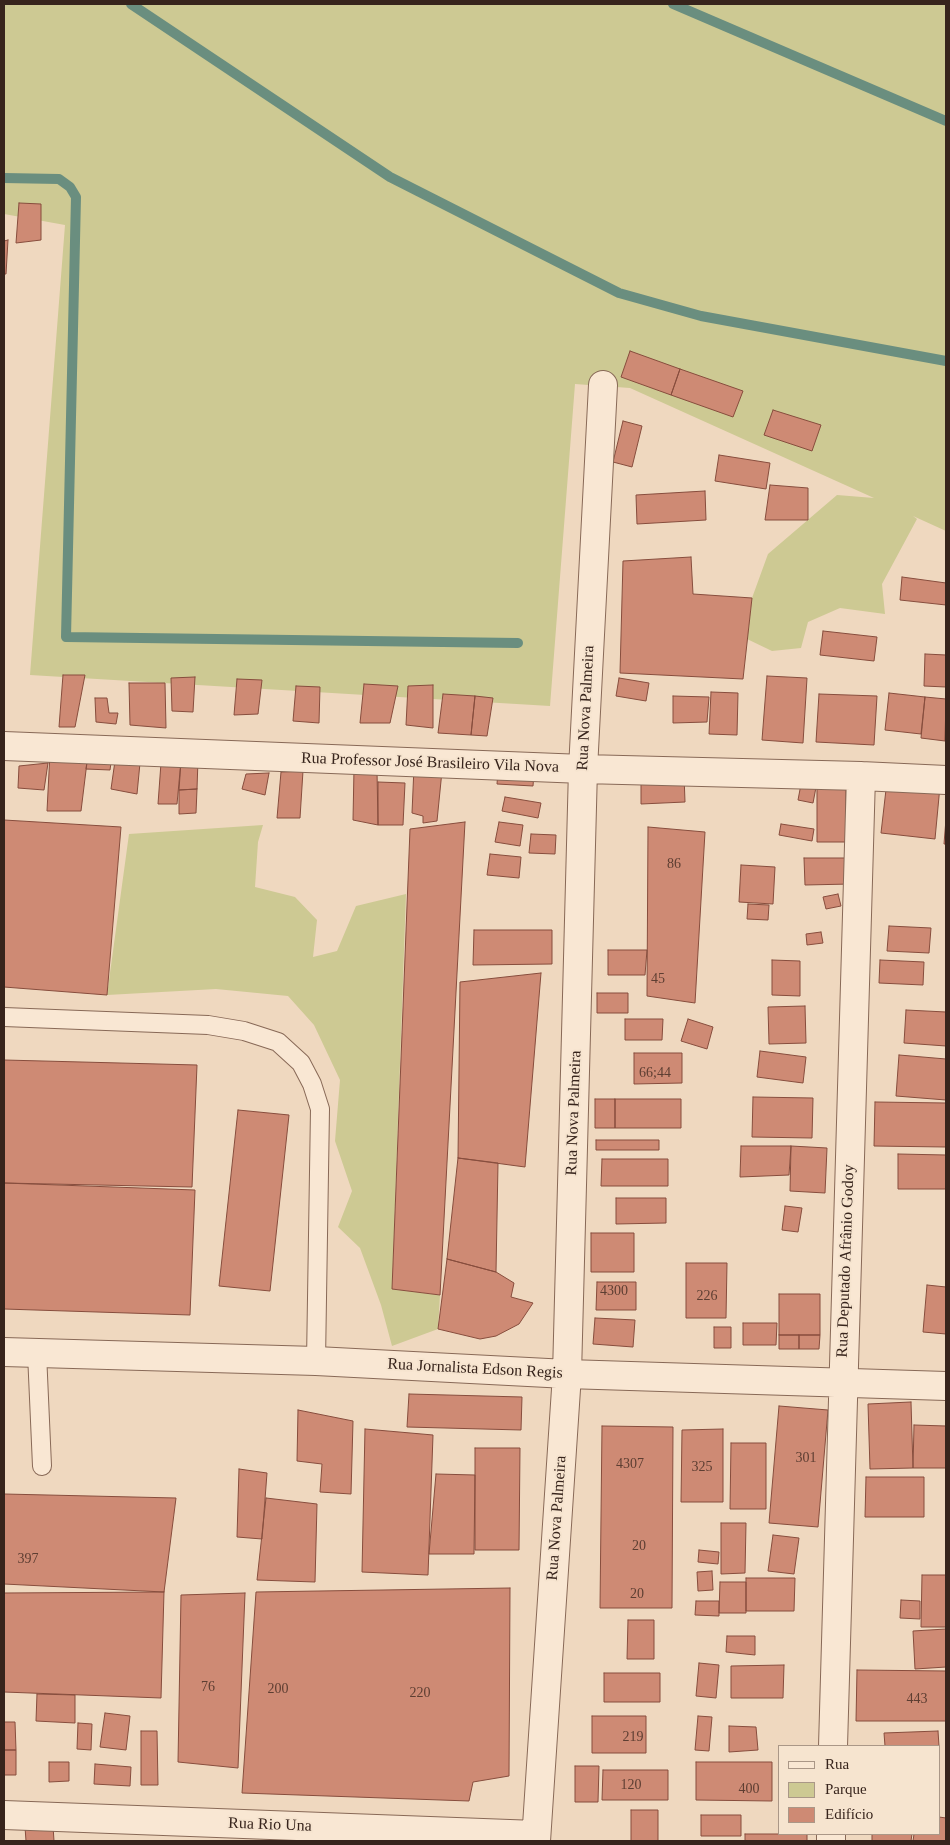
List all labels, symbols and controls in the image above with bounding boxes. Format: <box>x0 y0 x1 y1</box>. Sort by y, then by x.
street label: Rua Nova Palmeira <box>573 645 599 771</box>
street label: Rua Professor José Brasileiro Vila Nova <box>301 749 559 777</box>
house number: 86 <box>667 856 681 872</box>
house number: 45 <box>651 971 665 987</box>
street label: Rua Nova Palmeira <box>562 1050 586 1176</box>
house number: 66;44 <box>639 1065 671 1081</box>
street label: Rua Deputado Afrânio Godoy <box>833 1164 859 1358</box>
house number: 4300 <box>600 1283 628 1299</box>
house number: 226 <box>696 1288 718 1304</box>
street label: Rua Jornalista Edson Regis <box>387 1355 563 1383</box>
house number: 301 <box>796 1450 816 1466</box>
street label: Rua Nova Palmeira <box>543 1455 571 1581</box>
house number: 4307 <box>616 1456 644 1472</box>
house number: 325 <box>692 1459 712 1475</box>
house number: 20 <box>632 1538 646 1554</box>
house number: 397 <box>18 1551 38 1567</box>
house number: 20 <box>630 1586 644 1602</box>
house number: 76 <box>201 1679 215 1695</box>
house number: 200 <box>268 1681 288 1697</box>
house number: 220 <box>410 1685 430 1701</box>
house number: 443 <box>906 1691 928 1707</box>
house number: 219 <box>622 1729 644 1745</box>
legend <box>778 1745 940 1835</box>
text: Rua <box>825 1756 849 1772</box>
house number: 120 <box>620 1777 642 1793</box>
house number: 400 <box>739 1781 760 1797</box>
text: Parque <box>825 1781 867 1797</box>
text: Edifício <box>825 1806 873 1822</box>
street label: Rua Rio Una <box>228 1814 312 1836</box>

